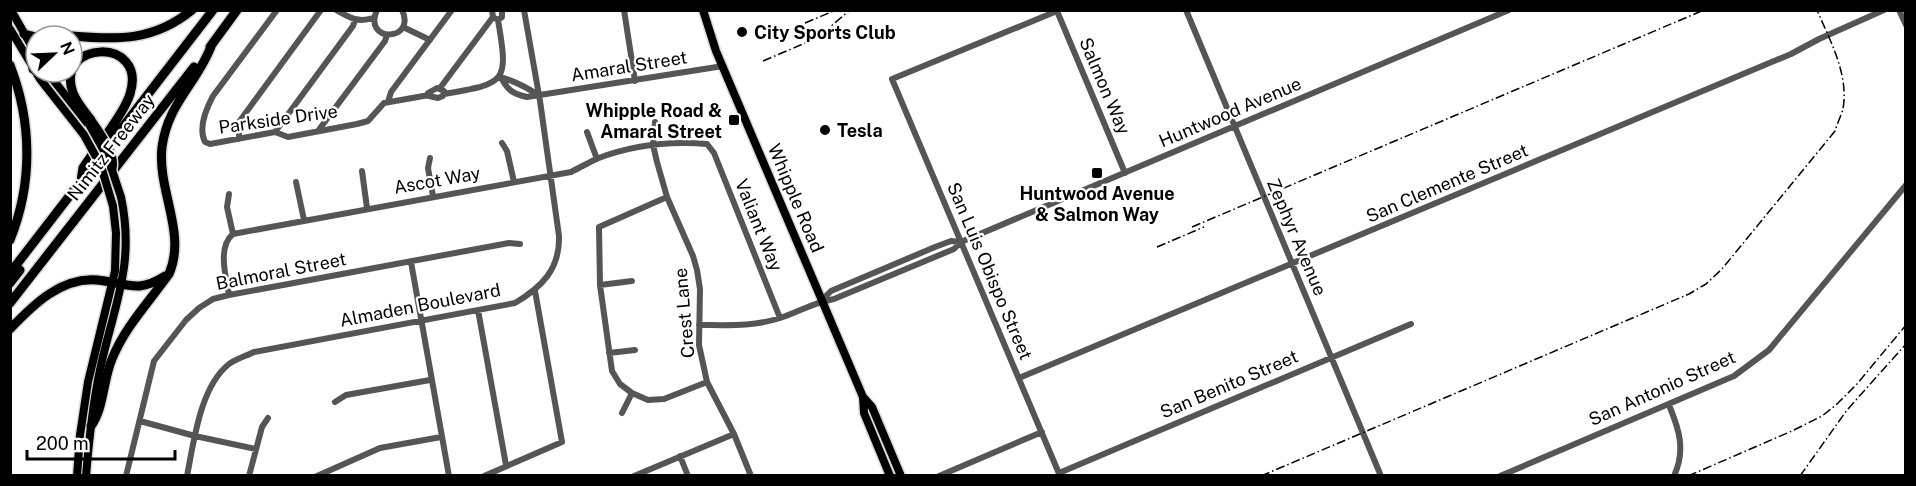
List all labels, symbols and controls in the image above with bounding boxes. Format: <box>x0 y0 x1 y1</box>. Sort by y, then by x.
place label: City Sports Club <box>754 22 896 43</box>
north arrow <box>24 24 84 84</box>
marker: City Sports Club <box>735 25 749 39</box>
street label: Salmon Way <box>1075 34 1135 138</box>
text: N <box>56 39 79 58</box>
street label: Amaral Street <box>569 46 689 86</box>
street label: Huntwood Avenue <box>1156 73 1304 151</box>
street label: Nimitz Freeway <box>63 89 159 204</box>
street label: Parkside Drive <box>217 100 339 138</box>
place label: Whipple Road & Amaral Street <box>586 100 722 142</box>
marker: Whipple Road & Amaral Street <box>727 113 741 127</box>
place label: Tesla <box>837 120 883 141</box>
marker: Tesla <box>818 123 832 137</box>
street label: San Clemente Street <box>1363 139 1531 227</box>
street label: Whipple Road <box>764 141 828 255</box>
street label: Ascot Way <box>392 162 482 198</box>
marker: Huntwood Avenue & Salmon Way <box>1090 166 1104 180</box>
street label: Zephyr Avenue <box>1263 175 1331 299</box>
street label: Valiant Way <box>731 176 787 275</box>
street label: San Luis Obispo Street <box>943 179 1037 363</box>
place label: Huntwood Avenue & Salmon Way <box>1019 183 1175 225</box>
street label: Balmoral Street <box>214 248 348 294</box>
street label: Crest Lane <box>670 267 698 359</box>
street label: Almaden Boulevard <box>338 279 502 331</box>
street label: San Benito Street <box>1157 345 1301 423</box>
street label: San Antonio Street <box>1585 346 1739 430</box>
scale bar <box>27 423 176 461</box>
text: 200 m <box>36 433 89 454</box>

